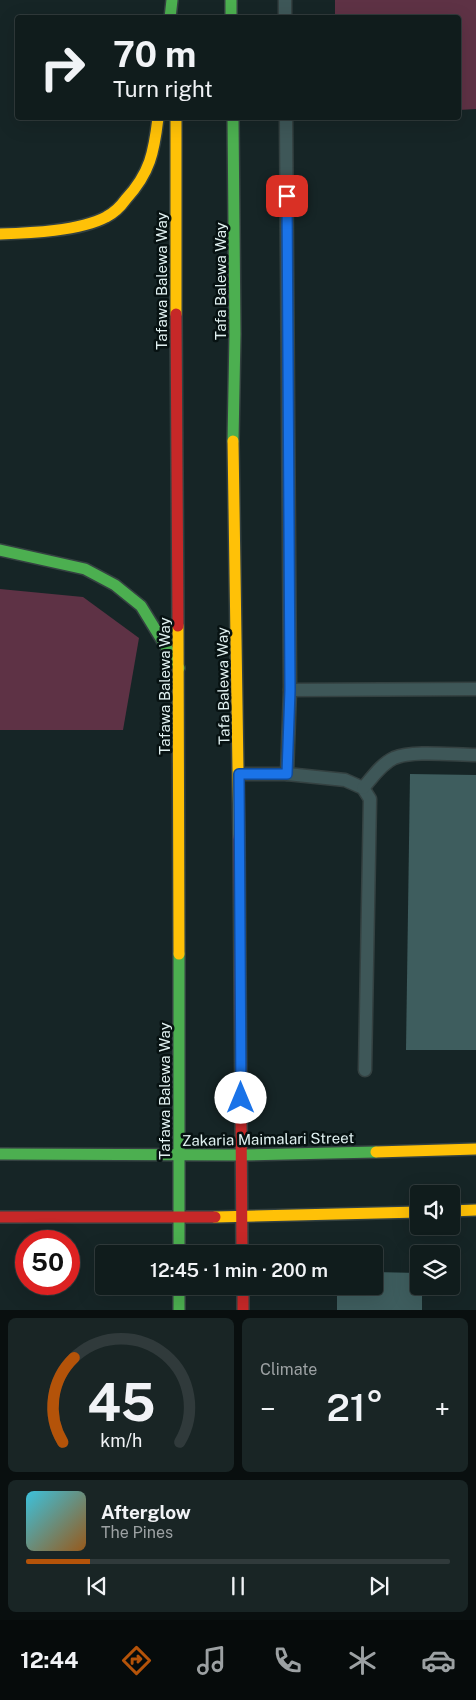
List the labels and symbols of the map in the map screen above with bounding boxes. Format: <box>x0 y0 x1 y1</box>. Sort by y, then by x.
pin <box>266 175 308 217</box>
street label: Tafawa Balewa Way <box>153 212 170 350</box>
street label: Tafa Balewa Way <box>212 222 229 340</box>
street label: Tafawa Balewa Way <box>156 617 173 755</box>
street label: Tafa Balewa Way <box>213 627 233 745</box>
street label: Tafawa Balewa Way <box>156 1022 173 1160</box>
position arrow <box>214 1071 266 1123</box>
street label: Zakaria Maimalari Street <box>182 1129 354 1149</box>
speed limit sign: 50 <box>15 1230 80 1295</box>

